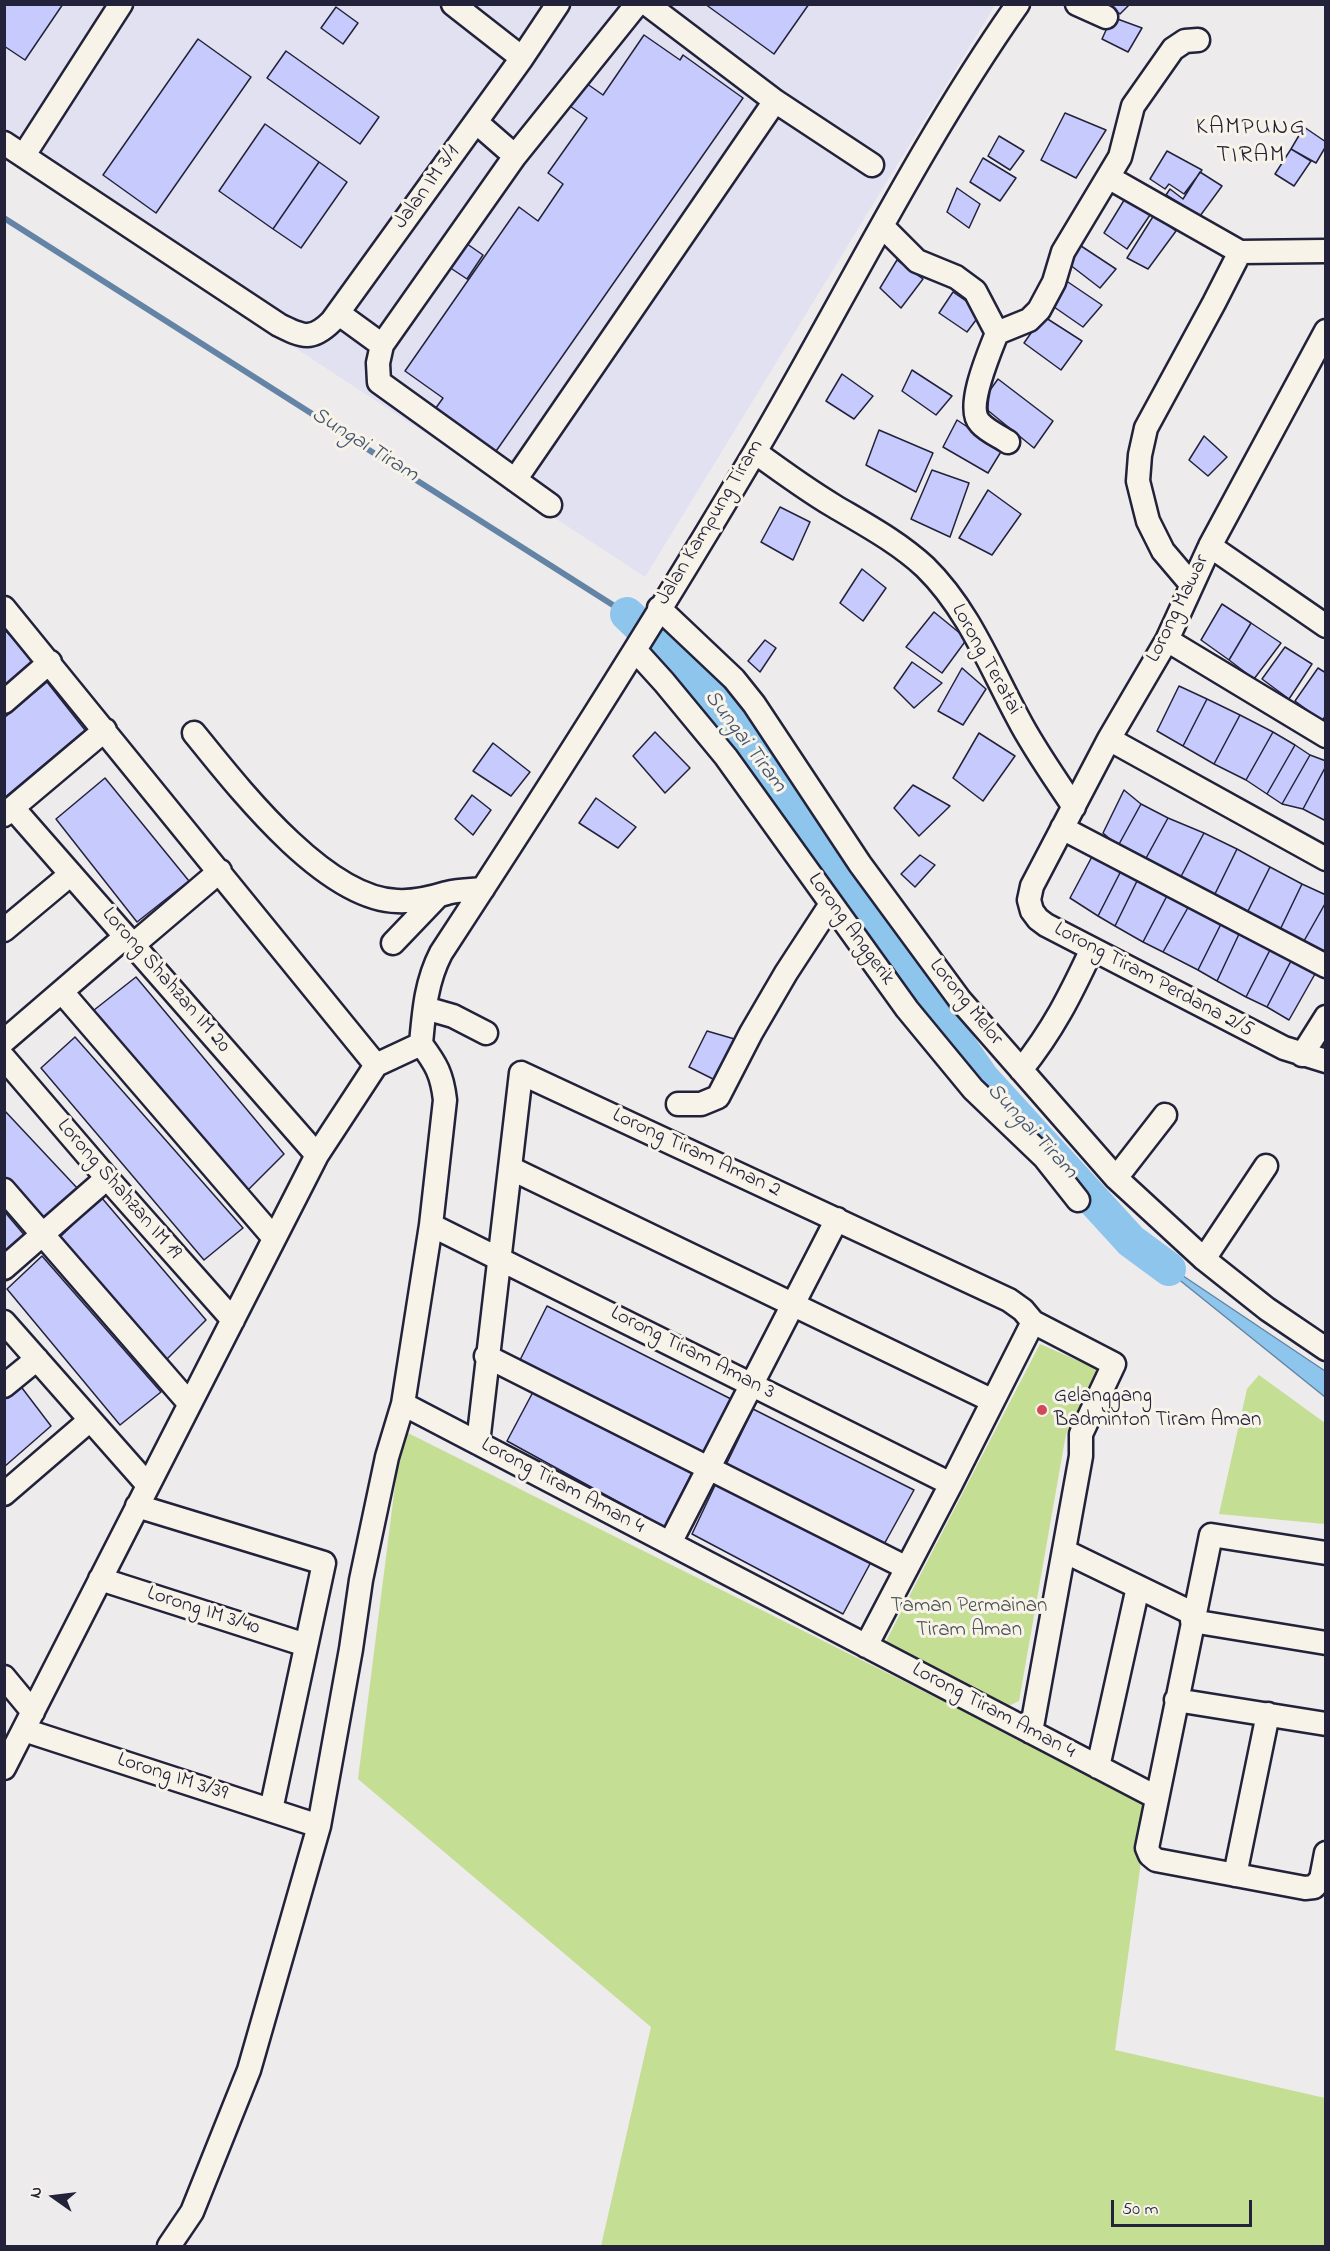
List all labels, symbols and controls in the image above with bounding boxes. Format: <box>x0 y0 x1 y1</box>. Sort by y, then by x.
district label: KAMPUNG TIRAM <box>1196 115 1306 171</box>
street label: Jalan IM 3/1 <box>389 141 467 235</box>
water label: Sungai Tiram <box>306 403 422 489</box>
street label: Jalan Kampung Tiram <box>652 436 770 610</box>
street label: Lorong Mawar <box>1142 551 1216 667</box>
street label: Lorong Teratai <box>944 600 1026 720</box>
water label: Sungai Tiram <box>697 686 791 798</box>
street label: Lorong Anggerik <box>801 869 899 991</box>
street label: Lorong Shahzan IM 20 <box>95 903 235 1059</box>
street label: Lorong Tiram Perdana 2/5 <box>1049 918 1257 1044</box>
street label: Lorong Melor <box>922 955 1008 1051</box>
water label: Sungai Tiram <box>980 1079 1082 1185</box>
street label: Lorong Tiram Aman 2 <box>608 1104 784 1204</box>
street label: Lorong Shahzan IM 19 <box>50 1115 186 1265</box>
street label: Lorong Tiram Aman 3 <box>606 1302 778 1406</box>
place label: Gelanggang Badminton Tiram Aman <box>1054 1385 1261 1435</box>
marker: Gelanggang Badminton Tiram Aman <box>1035 1403 1049 1417</box>
street label: Lorong Tiram Aman 4 <box>476 1433 648 1541</box>
street label: Lorong IM 3/40 <box>143 1582 263 1642</box>
park label: Taman Permainan Tiram Aman <box>891 1595 1047 1645</box>
street label: Lorong Tiram Aman 4 <box>907 1658 1079 1766</box>
street label: Lorong IM 3/39 <box>114 1748 230 1808</box>
north arrow <box>24 2167 84 2227</box>
text: N <box>24 2184 49 2201</box>
scale bar <box>1114 2188 1255 2226</box>
text: 50 m <box>1122 2197 1159 2223</box>

